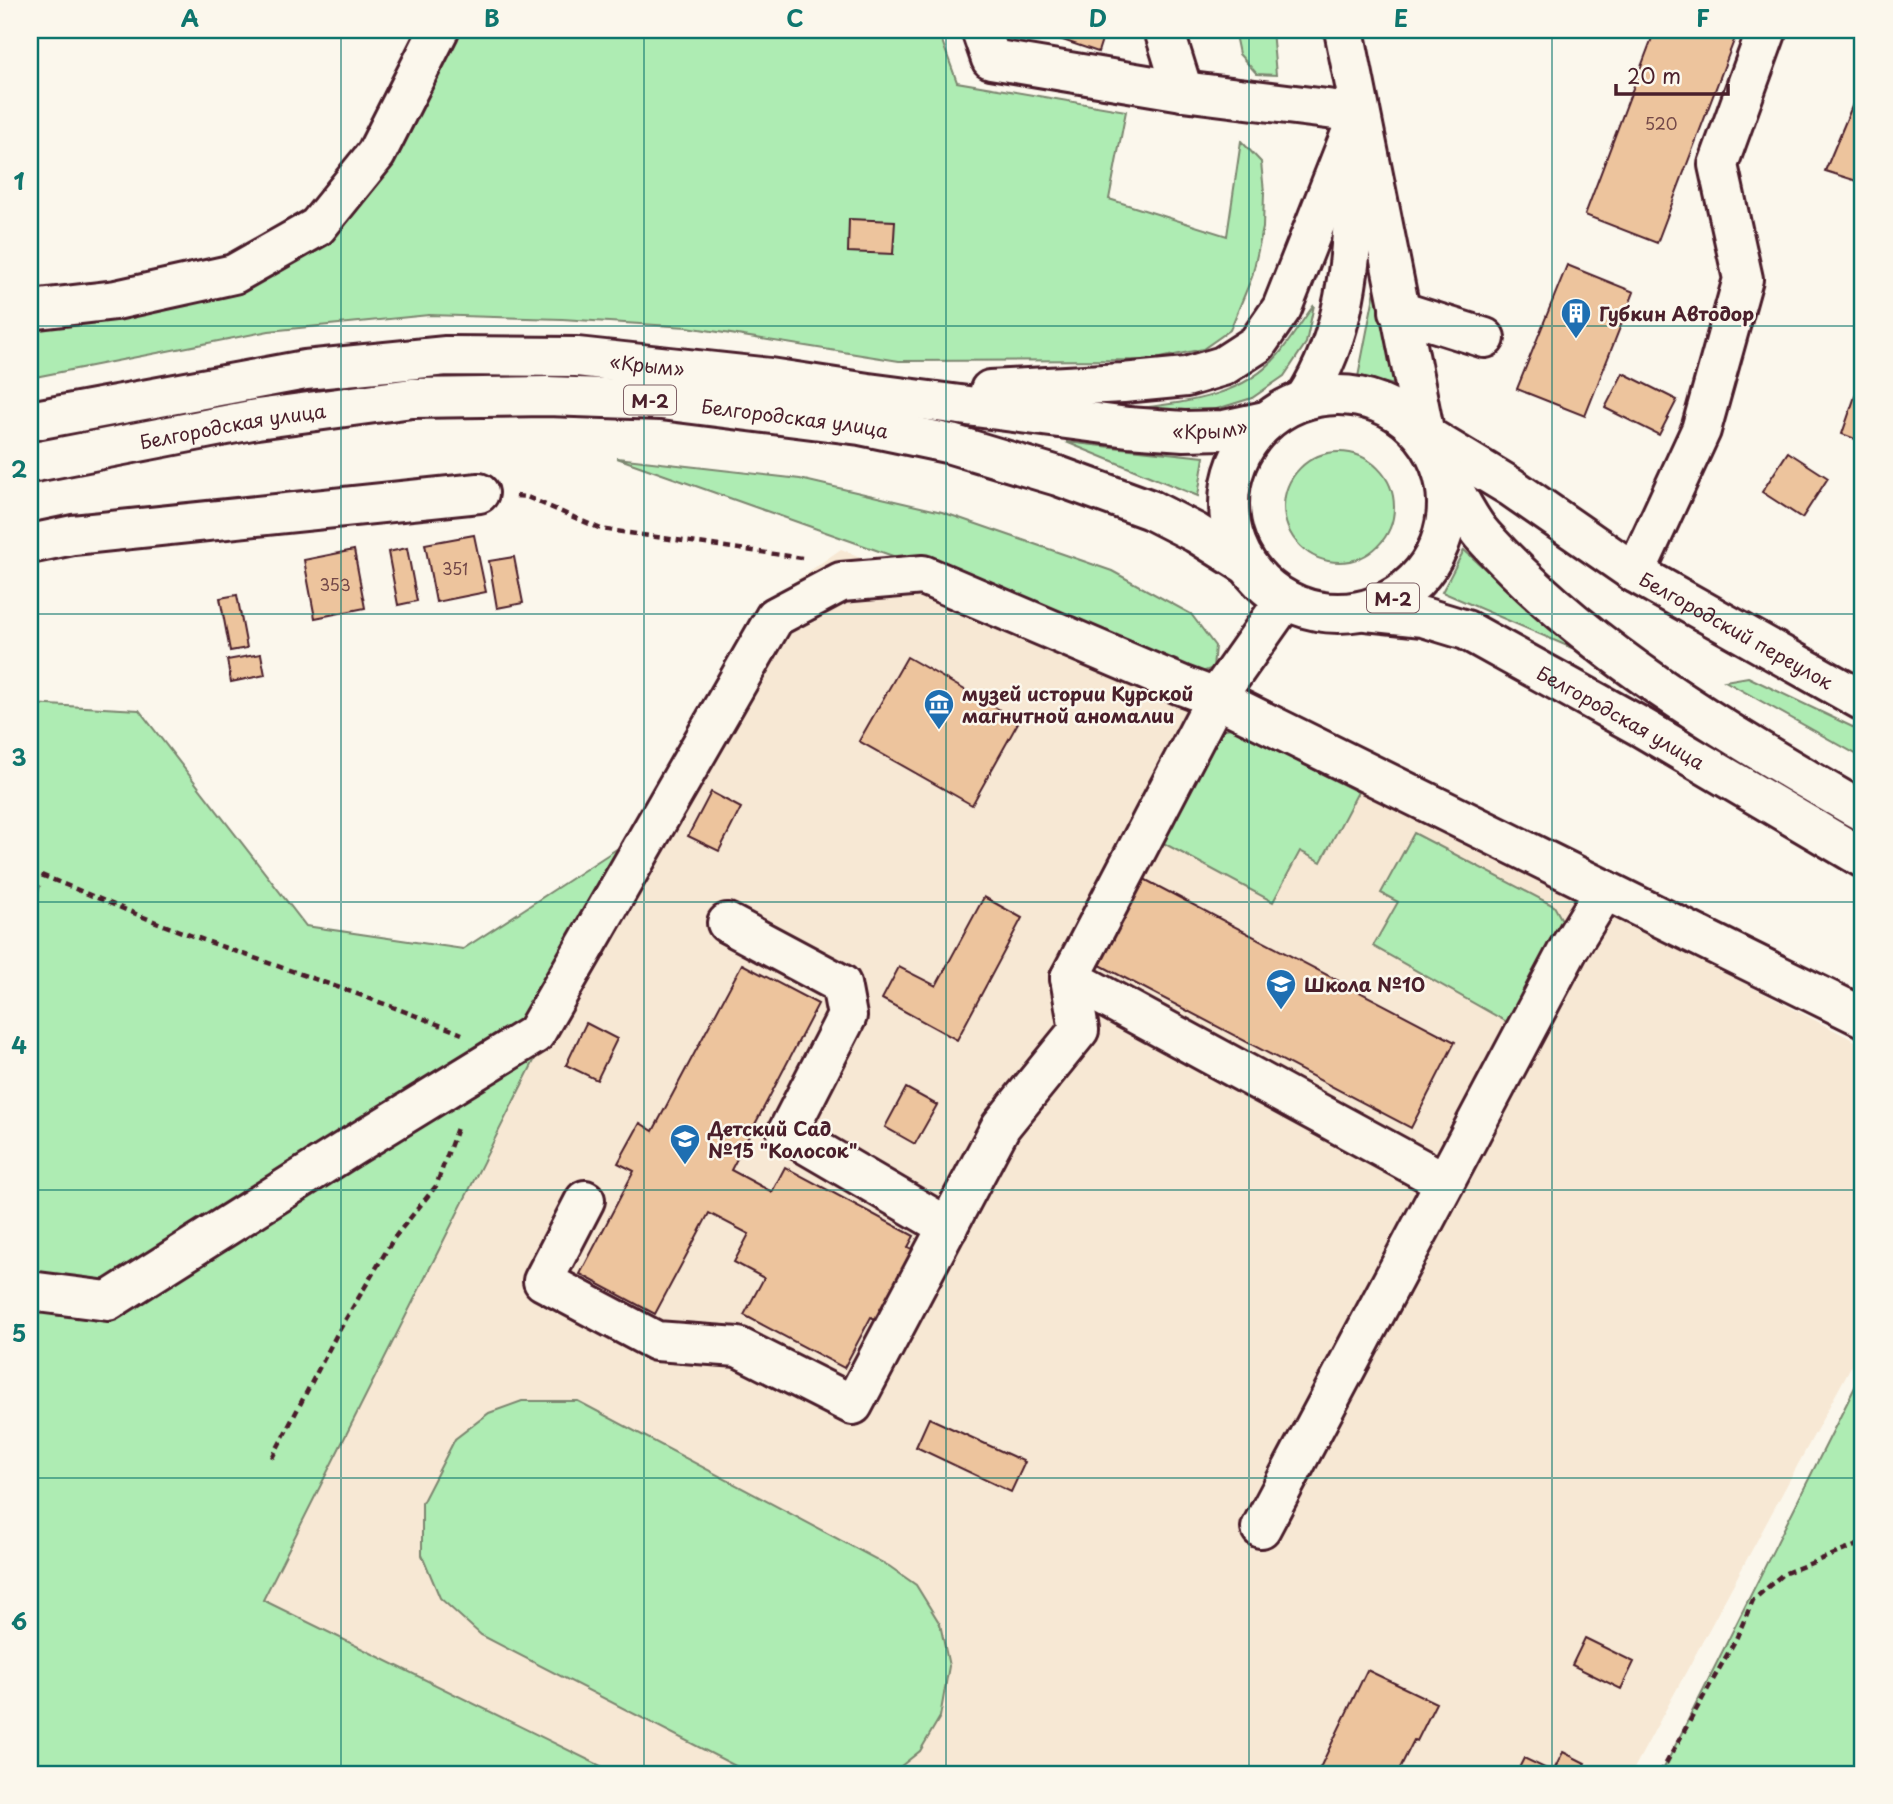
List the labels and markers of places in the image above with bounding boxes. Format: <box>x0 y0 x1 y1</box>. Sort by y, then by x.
building icon: Губкин Автодор <box>1559 296 1593 340</box>
place label: Губкин Автодор <box>1599 299 1754 327</box>
place label: музей истории Курской магнитной аномалии <box>962 679 1193 729</box>
museum icon: музей истории Курской магнитной аномалии <box>922 687 956 731</box>
school or university icon: Школа №10 <box>1264 967 1298 1011</box>
place label: Школа №10 <box>1304 970 1425 998</box>
place label: Детский Сад №15 "Колосок" <box>707 1114 857 1164</box>
school or university icon: Детский Сад №15 "Колосок" <box>668 1122 702 1166</box>

